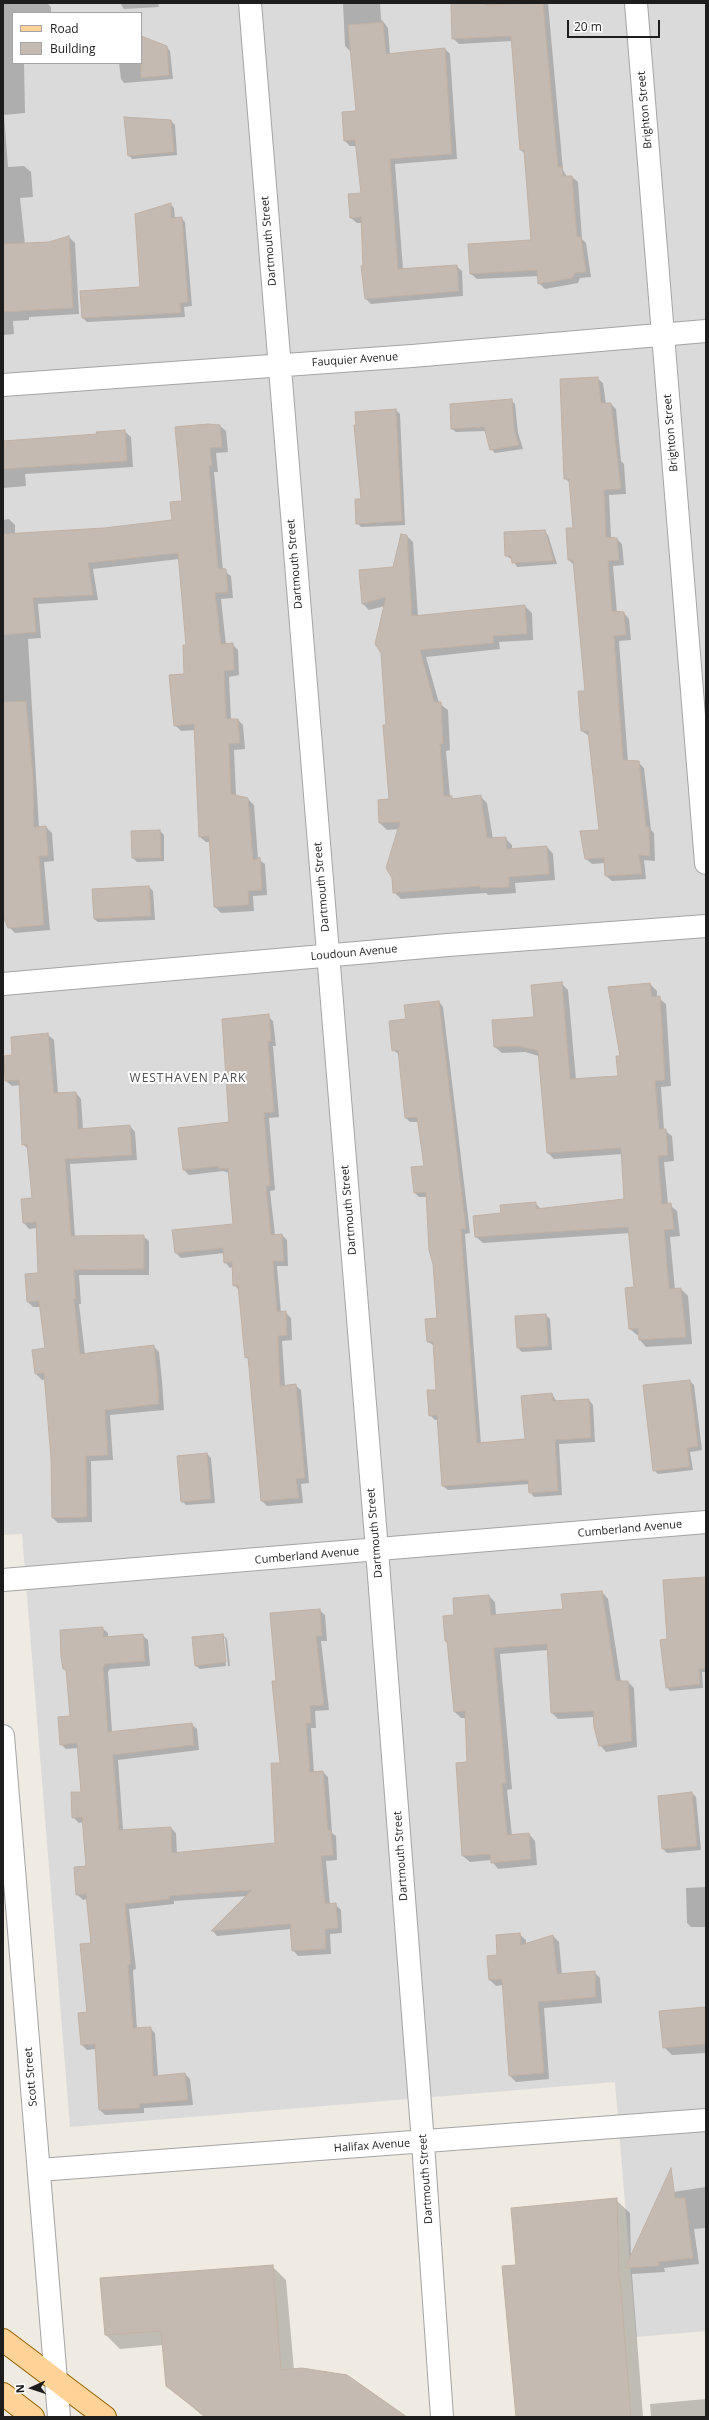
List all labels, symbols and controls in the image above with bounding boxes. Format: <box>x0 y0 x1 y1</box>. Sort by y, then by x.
legend <box>12 12 142 64</box>
scale bar <box>569 12 662 38</box>
text: 20 m <box>574 18 602 35</box>
text: Road <box>50 20 79 37</box>
text: Building <box>50 40 95 57</box>
street label: Brighton Street <box>635 71 655 149</box>
street label: Dartmouth Street <box>258 195 280 287</box>
street label: Fauquier Avenue <box>311 350 399 370</box>
street label: Brighton Street <box>661 394 681 472</box>
street label: Dartmouth Street <box>284 518 306 610</box>
street label: Dartmouth Street <box>311 841 333 933</box>
street label: Loudoun Avenue <box>310 943 398 963</box>
district label: WESTHAVEN PARK <box>130 1072 246 1086</box>
street label: Dartmouth Street <box>338 1164 360 1256</box>
street label: Dartmouth Street <box>364 1487 386 1579</box>
street label: Cumberland Avenue <box>577 1518 683 1540</box>
street label: Cumberland Avenue <box>254 1545 360 1567</box>
street label: Dartmouth Street <box>391 1810 411 1902</box>
street label: Scott Street <box>22 2047 40 2107</box>
street label: Dartmouth Street <box>416 2133 436 2225</box>
street label: Halifax Avenue <box>333 2137 411 2155</box>
north arrow <box>12 2368 52 2408</box>
text: N <box>12 2384 27 2394</box>

